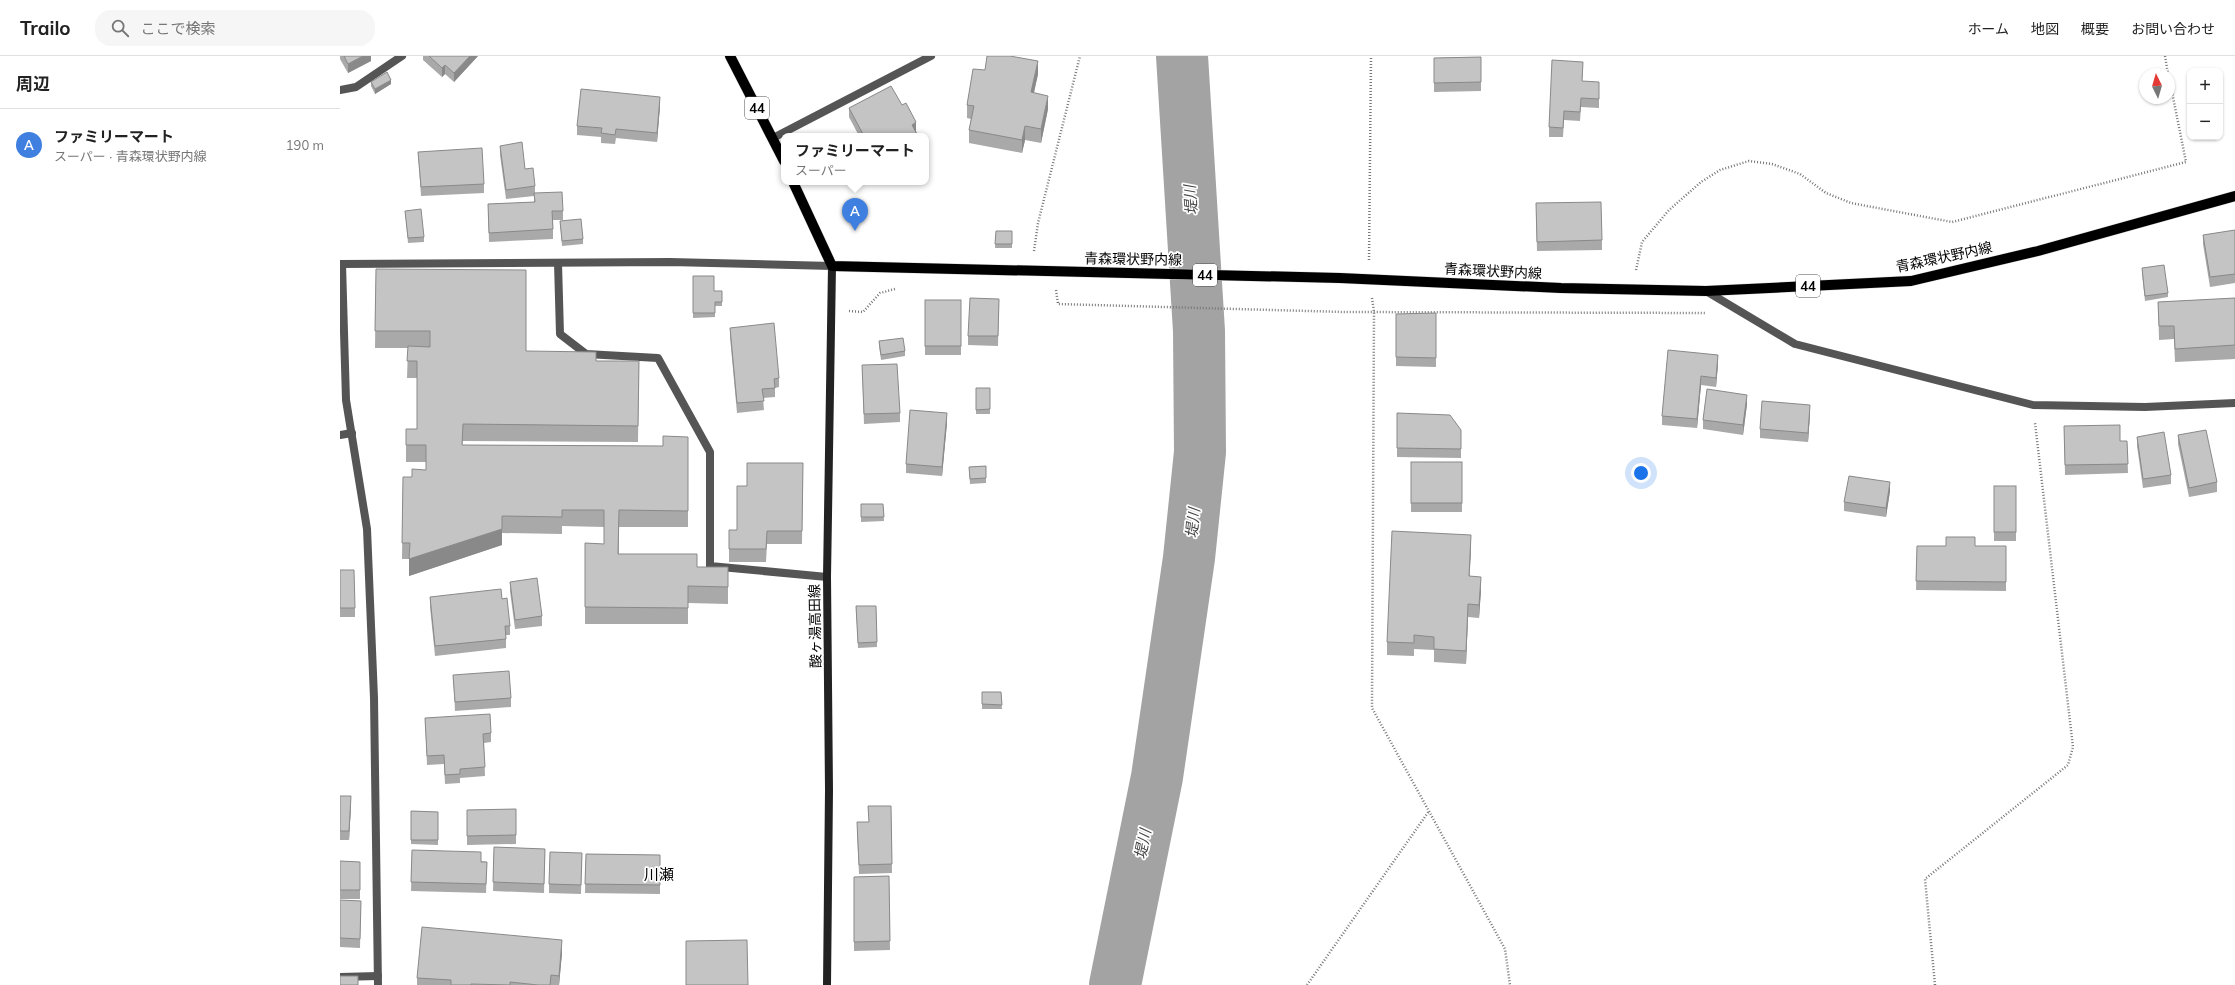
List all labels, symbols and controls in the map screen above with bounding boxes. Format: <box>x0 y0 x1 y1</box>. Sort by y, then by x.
search box <box>95 10 375 46</box>
text: Trailo <box>20 16 71 40</box>
icon: search <box>109 17 131 39</box>
text: ここで検索 <box>141 19 216 38</box>
text: ホーム <box>1967 20 2009 38</box>
text: 地図 <box>2031 20 2059 38</box>
text: 概要 <box>2081 20 2109 38</box>
text: お問い合わせ <box>2131 20 2215 38</box>
north arrow <box>2139 68 2175 104</box>
map controls <box>2187 68 2223 140</box>
button: + <box>2187 68 2223 104</box>
text: 周辺 <box>16 73 50 94</box>
road number: 44 <box>745 97 769 119</box>
button: − <box>2187 104 2223 140</box>
text: ファミリーマート <box>54 127 174 146</box>
popup <box>781 133 929 185</box>
text: A <box>24 137 34 153</box>
text: 190 m <box>286 137 324 153</box>
text: ファミリーマート <box>795 141 915 160</box>
text: スーパー · 青森環状野内線 <box>54 148 207 164</box>
text: スーパー <box>795 162 847 178</box>
water label: 堤川 <box>1180 182 1201 216</box>
pin: A <box>842 198 868 231</box>
street label: 青森環状野内線 <box>1894 238 1994 276</box>
street label: 青森環状野内線 <box>1084 249 1182 269</box>
street label: 青森環状野内線 <box>1444 259 1542 283</box>
road number: 44 <box>1193 264 1217 286</box>
road number: 44 <box>1796 275 1820 297</box>
your location <box>1631 463 1651 483</box>
water label: 堤川 <box>1181 505 1204 539</box>
street label: 酸ヶ湯高田線 <box>805 584 825 668</box>
water label: 堤川 <box>1130 825 1155 860</box>
district label: 川瀬 <box>644 865 674 884</box>

